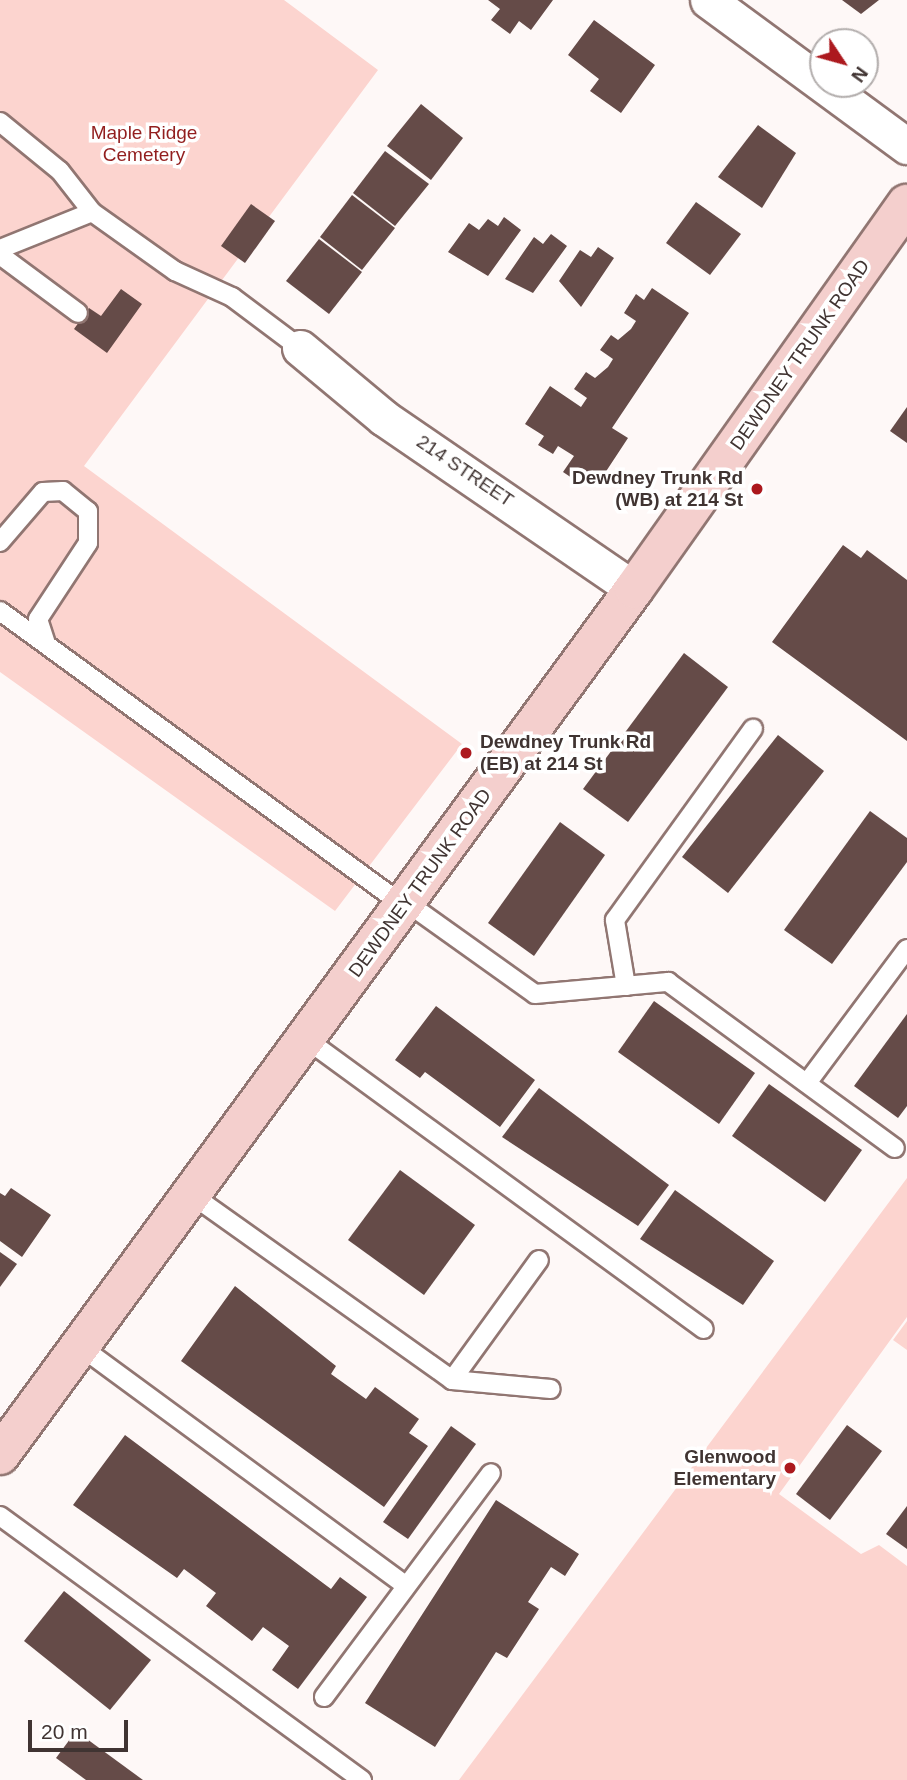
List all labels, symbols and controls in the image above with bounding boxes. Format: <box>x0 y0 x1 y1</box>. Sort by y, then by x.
north arrow <box>809 28 879 98</box>
text: N <box>847 63 872 86</box>
park label: Maple Ridge Cemetery <box>91 122 197 166</box>
street label: DEWDNEY TRUNK ROAD <box>725 255 875 455</box>
street label: 214 STREET <box>412 430 518 512</box>
place label: Dewdney Trunk Rd (WB) at 214 St <box>572 467 743 511</box>
marker: Dewdney Trunk Rd (WB) at 214 St <box>749 481 765 497</box>
place label: Dewdney Trunk Rd (EB) at 214 St <box>480 731 651 775</box>
marker: Dewdney Trunk Rd (EB) at 214 St <box>458 745 474 761</box>
street label: DEWDNEY TRUNK ROAD <box>344 784 496 982</box>
place label: Glenwood Elementary <box>674 1446 776 1490</box>
marker: Glenwood Elementary <box>782 1460 798 1476</box>
scale bar <box>32 1706 131 1750</box>
text: 20 m <box>41 1720 88 1743</box>

